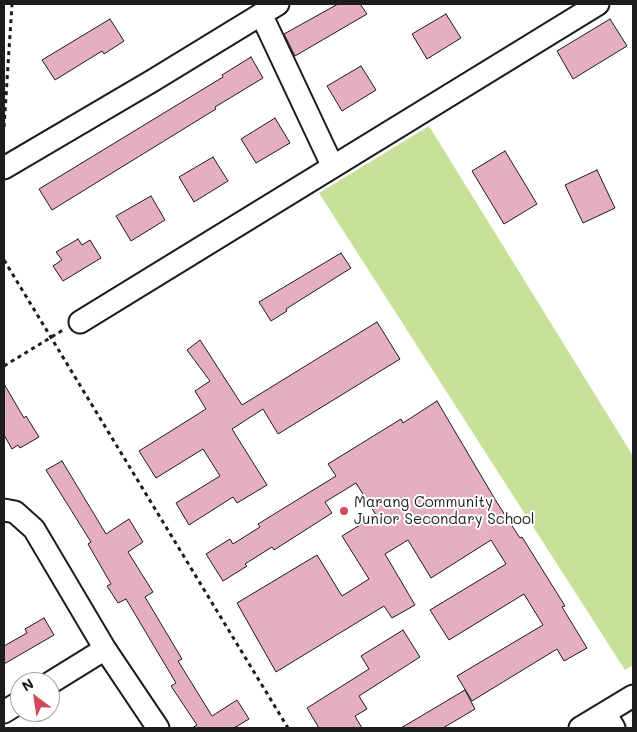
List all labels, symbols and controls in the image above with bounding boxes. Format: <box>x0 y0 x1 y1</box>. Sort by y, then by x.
place label: Marang Community Junior Secondary School <box>354 493 535 528</box>
marker: Marang Community Junior Secondary School <box>338 505 350 517</box>
north arrow <box>10 672 60 722</box>
text: N <box>18 674 37 695</box>

